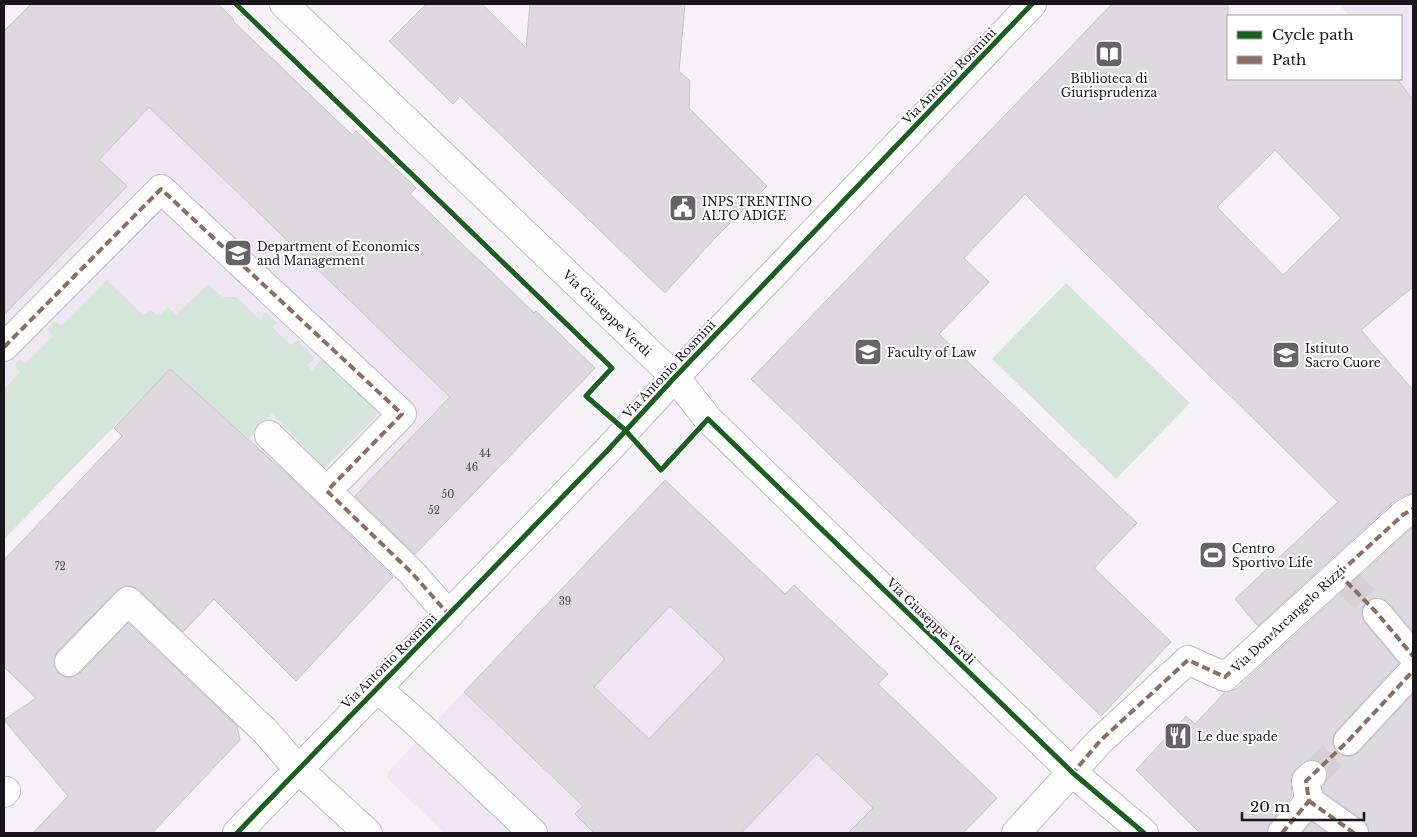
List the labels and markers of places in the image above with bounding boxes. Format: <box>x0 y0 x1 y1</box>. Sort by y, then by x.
library icon: Biblioteca di Giurisprudenza <box>1094 39 1124 69</box>
place label: Biblioteca di Giurisprudenza <box>1061 71 1158 100</box>
public building icon: INPS TRENTINO ALTO ADIGE <box>668 193 698 223</box>
place label: INPS TRENTINO ALTO ADIGE <box>701 194 812 223</box>
school or university icon: Department of Economics and Management <box>223 238 253 268</box>
place label: Department of Economics and Management <box>257 239 420 268</box>
school or university icon: Faculty of Law <box>853 337 883 367</box>
school or university icon: Istituto Sacro Cuore <box>1271 340 1301 370</box>
place label: Istituto Sacro Cuore <box>1305 341 1381 370</box>
place label: Faculty of Law <box>887 345 977 360</box>
sports icon: Centro Sportivo Life <box>1198 540 1228 570</box>
place label: Centro Sportivo Life <box>1232 541 1313 570</box>
restaurant icon: Le due spade <box>1163 721 1193 751</box>
place label: Le due spade <box>1197 729 1278 744</box>

